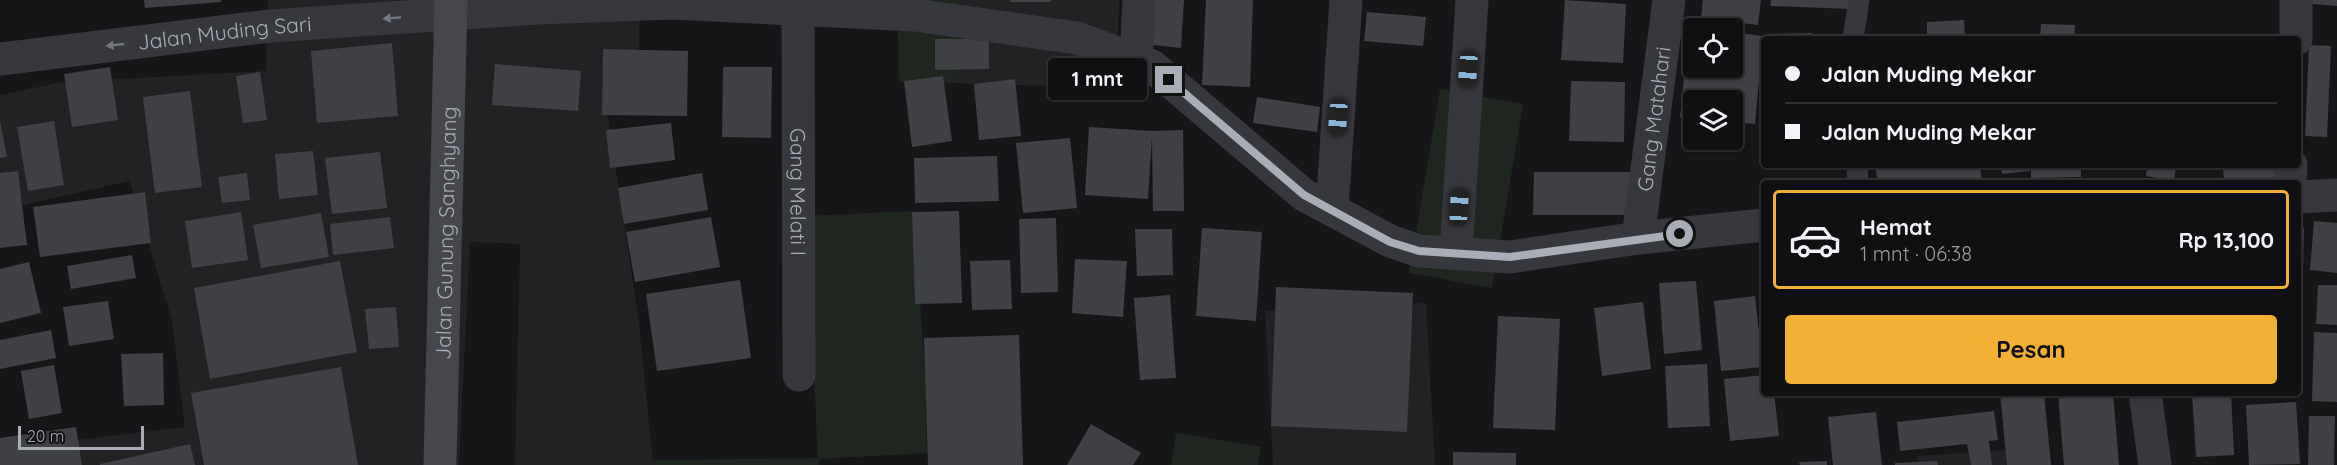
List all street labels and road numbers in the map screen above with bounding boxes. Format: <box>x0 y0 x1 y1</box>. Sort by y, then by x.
street label: Jalan Muding Sari <box>136 10 312 55</box>
street label: Gang Matahari <box>1631 45 1676 193</box>
street label: Jalan Gunung Sanghyang <box>429 106 461 360</box>
street label: Gang Melati I <box>785 128 812 256</box>

